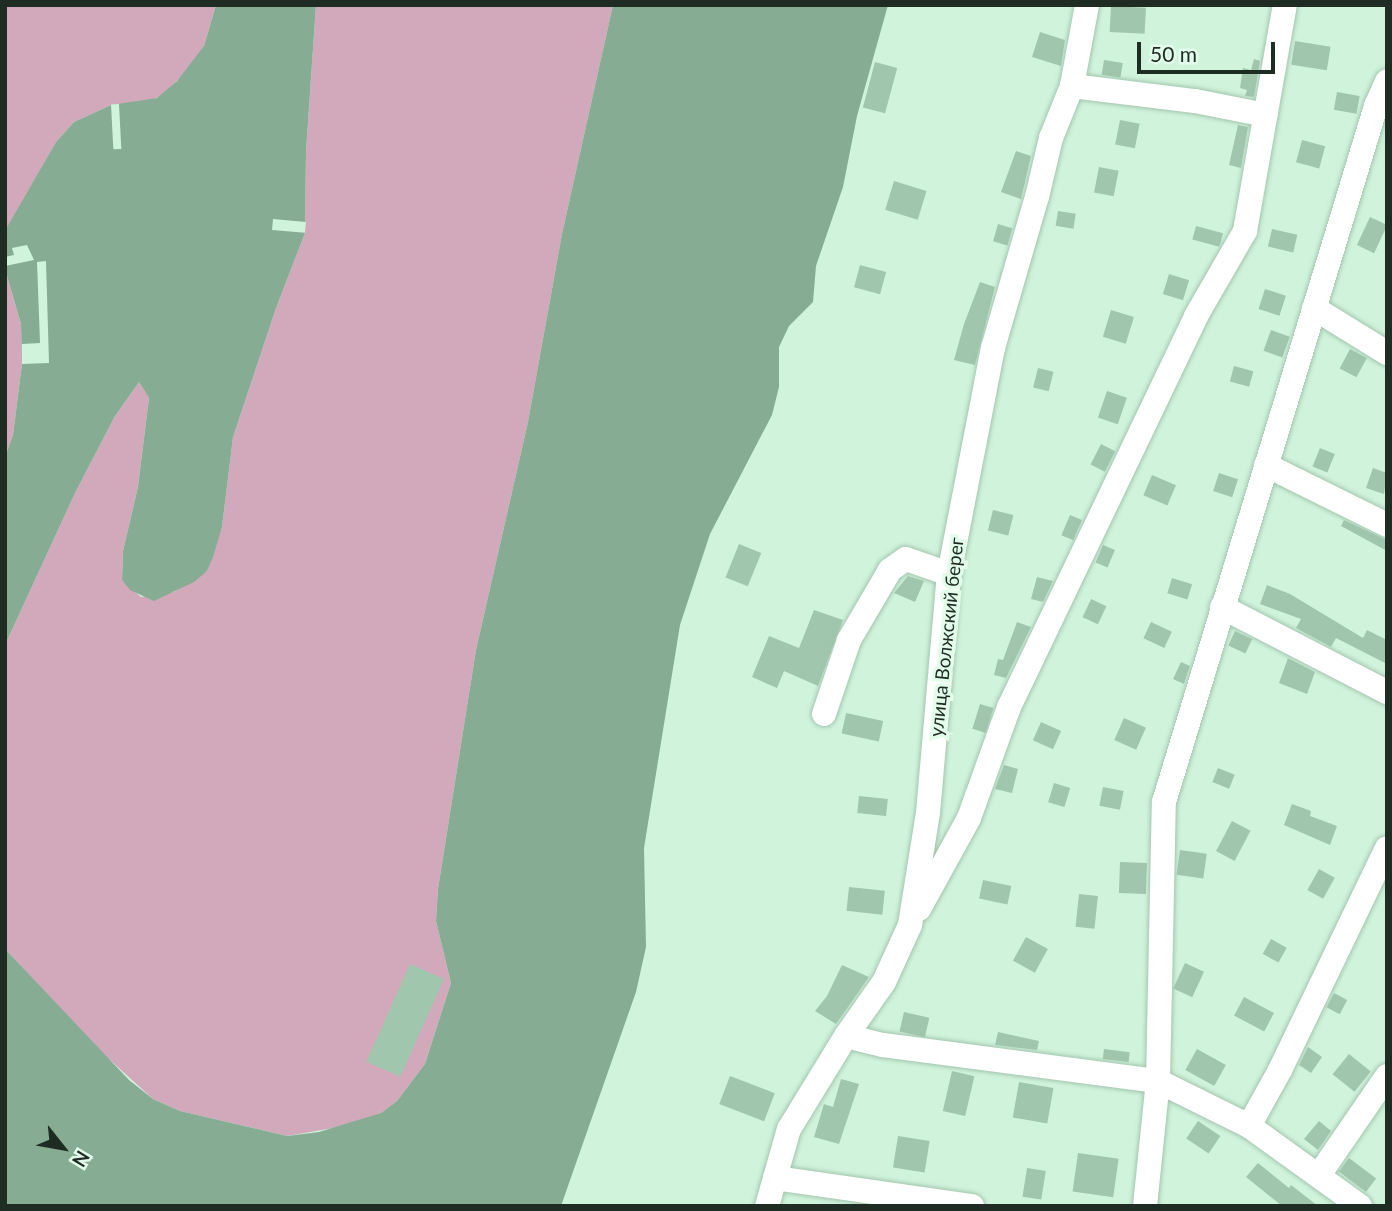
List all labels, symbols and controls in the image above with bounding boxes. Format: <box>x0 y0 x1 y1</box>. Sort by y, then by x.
scale bar <box>1140 28 1278 72</box>
text: 50 m <box>1150 41 1197 66</box>
street label: улица Волжский берег <box>924 536 968 738</box>
north arrow <box>28 1113 98 1183</box>
text: N <box>68 1147 95 1171</box>

